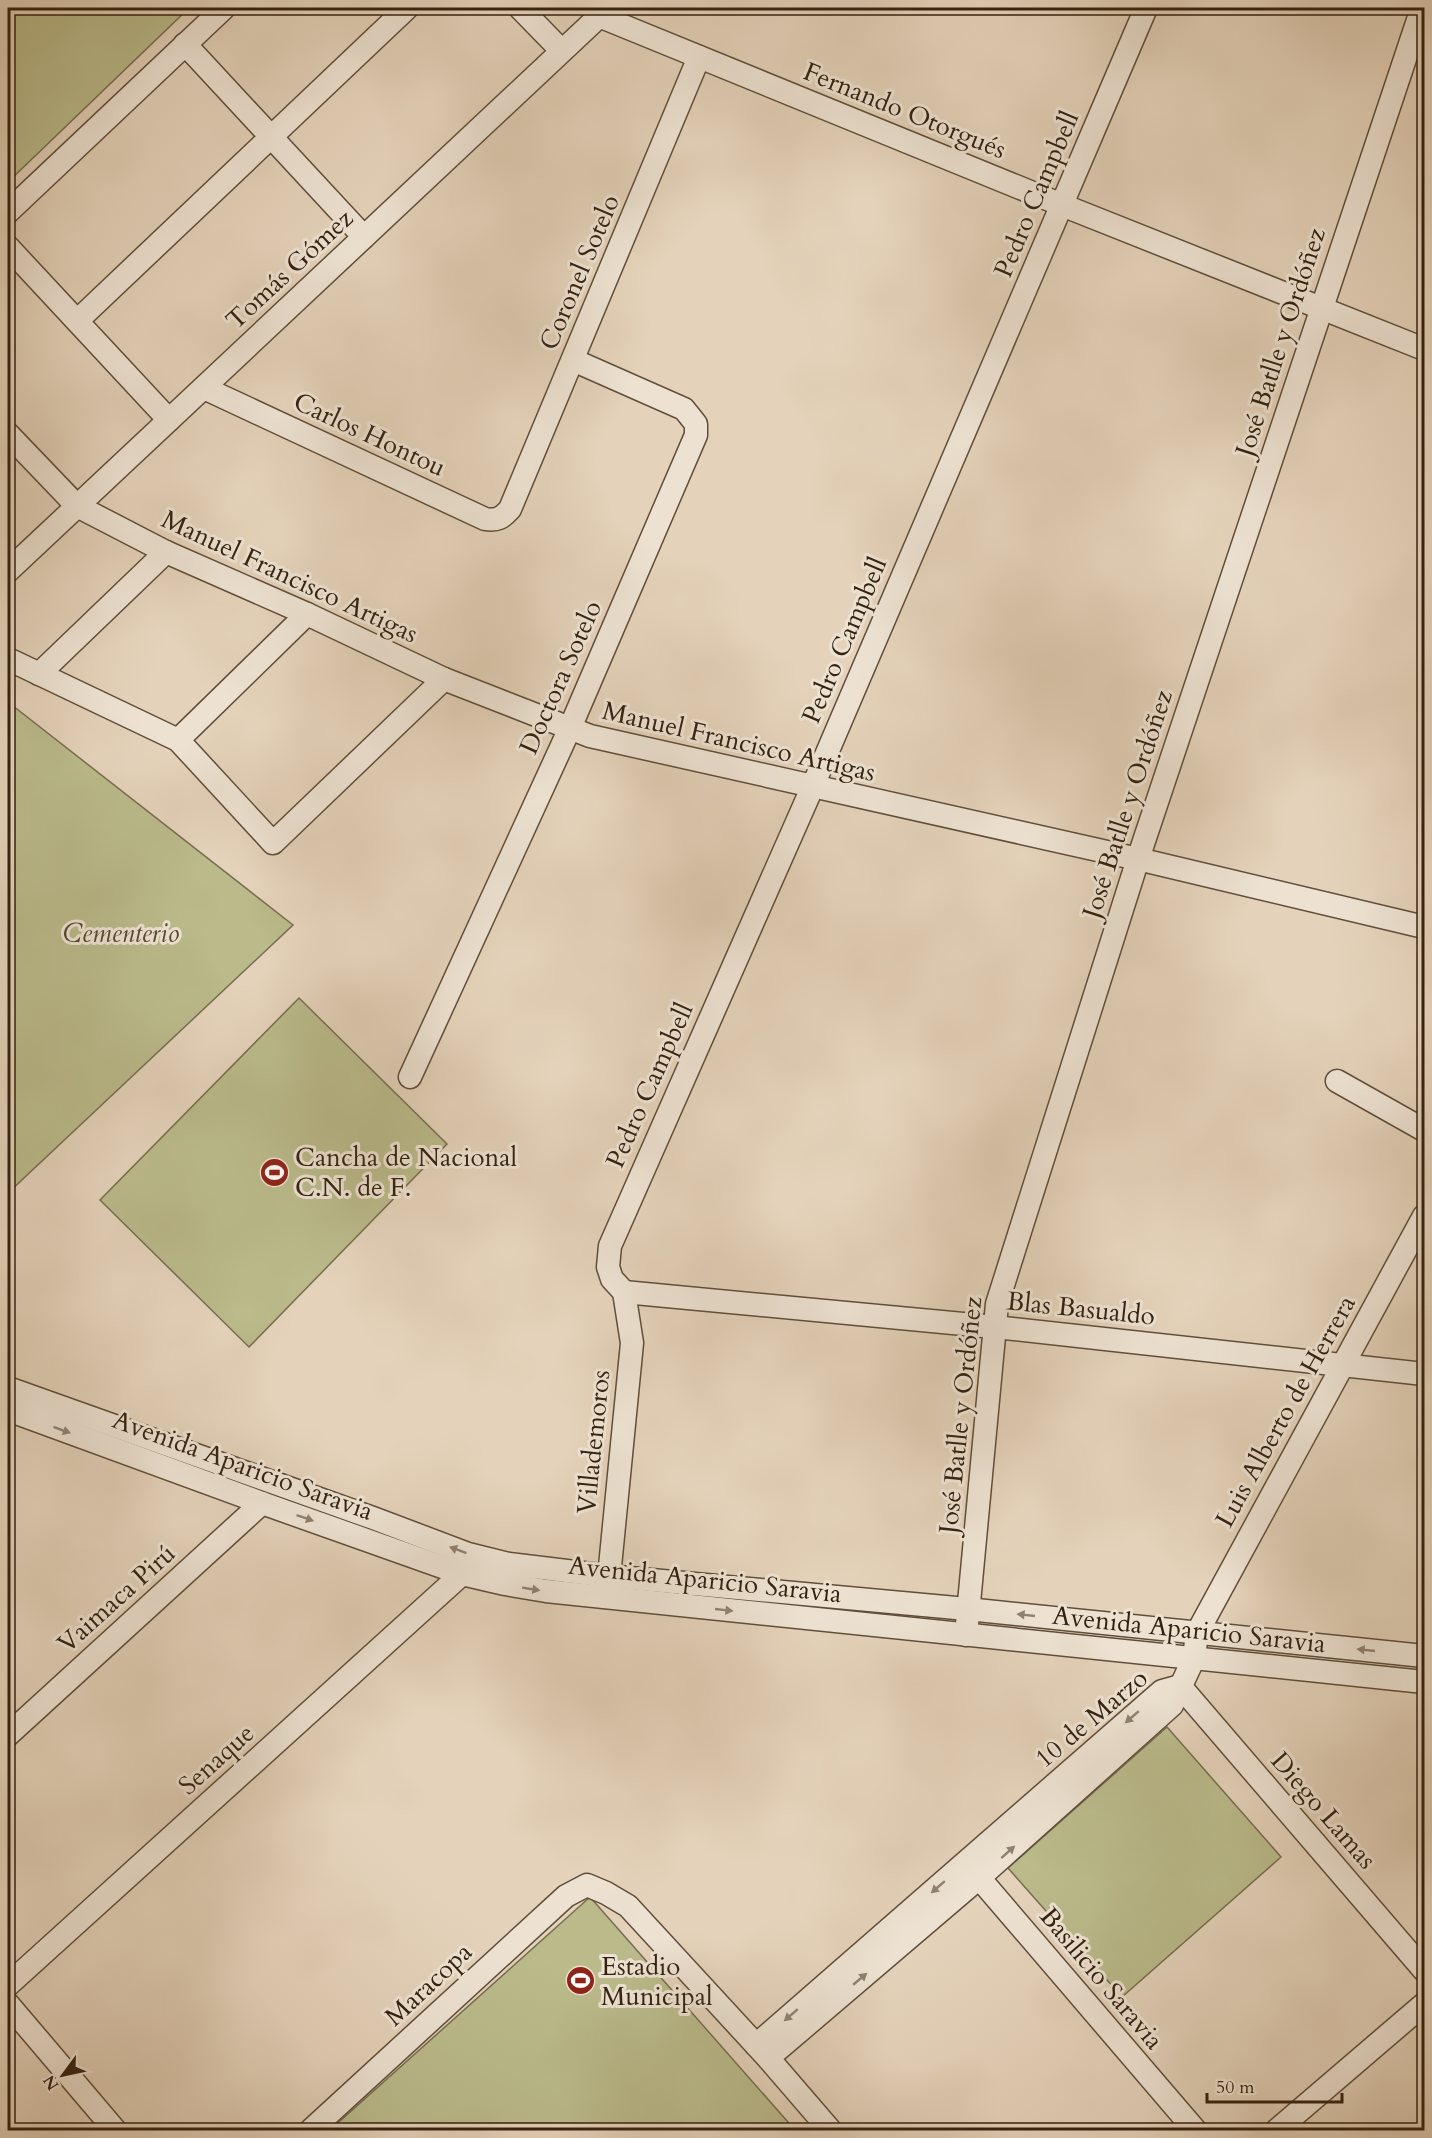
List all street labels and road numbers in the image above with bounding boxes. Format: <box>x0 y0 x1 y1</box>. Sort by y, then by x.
street label: Fernando Otorgués <box>798 54 1011 167</box>
street label: Pedro Campbell <box>986 105 1087 283</box>
street label: Coronel Sotelo <box>531 189 628 355</box>
street label: Tomás Gómez <box>218 201 361 337</box>
street label: José Batlle y Ordóñez <box>1226 223 1334 465</box>
street label: Carlos Hontou <box>288 384 452 485</box>
street label: Manuel Francisco Artigas <box>156 502 424 651</box>
street label: Pedro Campbell <box>794 551 895 729</box>
street label: Doctora Sotelo <box>511 595 610 760</box>
street label: José Batlle y Ordóñez <box>1073 685 1181 927</box>
street label: Manuel Francisco Artigas <box>599 693 879 790</box>
street label: Pedro Campbell <box>597 997 702 1173</box>
street label: Blas Basualdo <box>1005 1283 1157 1334</box>
street label: Luis Alberto de Herrera <box>1207 1289 1364 1534</box>
street label: José Batlle y Ordóñez <box>930 1294 990 1539</box>
street label: Villademoros <box>569 1368 618 1516</box>
street label: Avenida Aparicio Saravia <box>108 1402 378 1529</box>
street label: Vaimaca Pirú <box>50 1536 183 1661</box>
street label: Avenida Aparicio Saravia <box>566 1548 843 1611</box>
street label: Avenida Aparicio Saravia <box>1050 1598 1327 1661</box>
street label: 10 de Marzo <box>1028 1661 1155 1776</box>
street label: Senaque <box>171 1716 262 1803</box>
street label: Diego Lamas <box>1263 1744 1384 1876</box>
street label: Basilicio Saravia <box>1032 1900 1172 2057</box>
street label: Maracopa <box>377 1935 480 2034</box>

